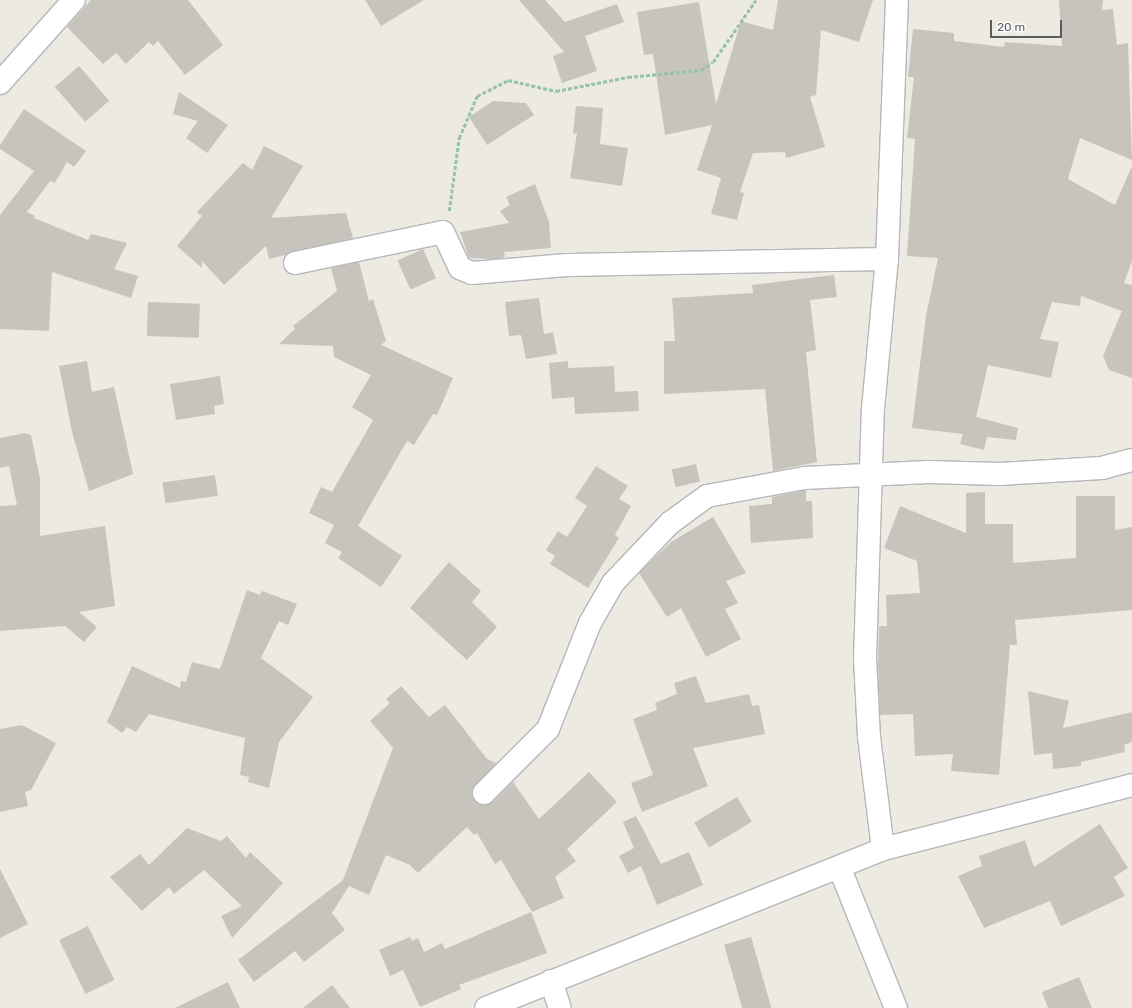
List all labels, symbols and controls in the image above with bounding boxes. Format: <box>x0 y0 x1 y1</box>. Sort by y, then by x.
scale bar <box>992 12 1064 38</box>
text: 20 m <box>997 20 1025 34</box>

